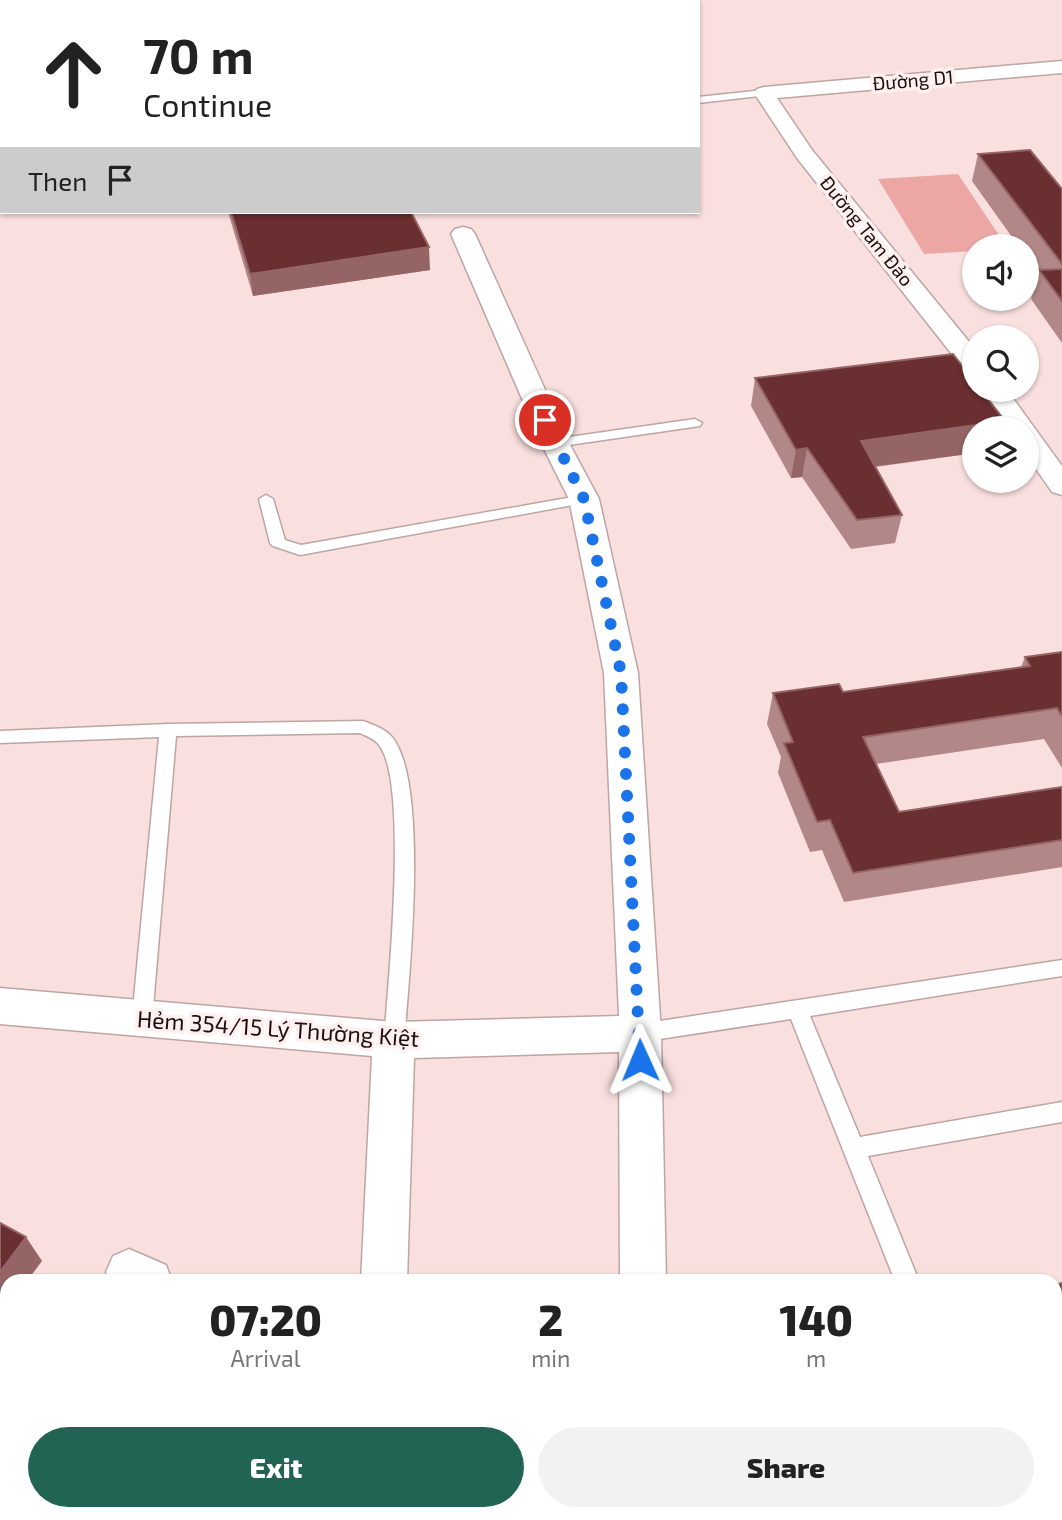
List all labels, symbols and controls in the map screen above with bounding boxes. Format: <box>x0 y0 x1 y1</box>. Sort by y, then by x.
text: 70 m <box>143 25 254 84</box>
icon: ahead <box>28 28 119 119</box>
street label: Đường D1 <box>872 65 954 94</box>
text: Continue <box>143 85 272 123</box>
icon: arrive <box>101 161 139 199</box>
text: Then <box>28 165 87 196</box>
street label: Đường Tam Đảo <box>816 171 919 290</box>
map controls <box>962 234 1039 493</box>
button: sound <box>962 234 1039 311</box>
button: search <box>962 325 1039 402</box>
pin <box>515 390 575 450</box>
icon: arrive <box>526 401 564 439</box>
button: layers <box>962 416 1039 493</box>
street label: Hẻm 354/15 Lý Thường Kiệt <box>136 1004 420 1052</box>
position arrow <box>603 1023 677 1097</box>
text: 07:20 <box>209 1294 322 1344</box>
text: 2 <box>538 1294 563 1344</box>
text: 140 <box>780 1294 853 1344</box>
text: Arrival <box>231 1344 301 1372</box>
text: min <box>531 1344 570 1372</box>
text: m <box>806 1344 826 1372</box>
button: Exit <box>28 1427 524 1507</box>
button: Share <box>538 1427 1034 1507</box>

